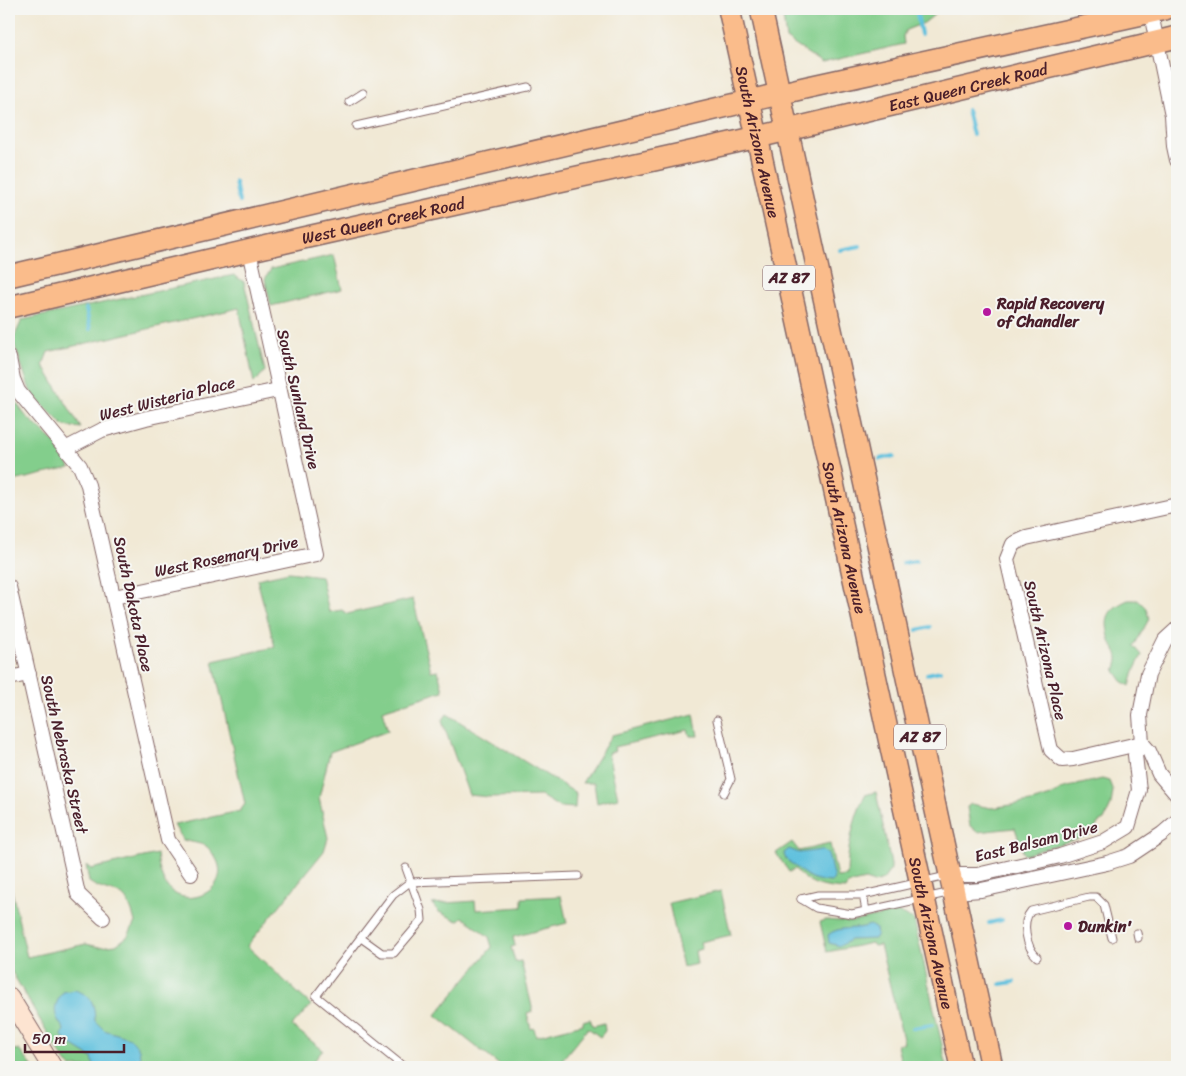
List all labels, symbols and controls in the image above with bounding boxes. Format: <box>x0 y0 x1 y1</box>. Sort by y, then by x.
street label: East Queen Creek Road <box>886 54 1052 120</box>
street label: South Arizona Avenue <box>727 63 788 221</box>
street label: West Queen Creek Road <box>299 188 469 253</box>
road number: AZ 87 <box>763 266 815 290</box>
place label: Rapid Recovery of Chandler <box>996 289 1105 336</box>
marker: Rapid Recovery of Chandler <box>981 306 993 318</box>
street label: South Sunland Drive <box>268 326 329 472</box>
street label: West Wisteria Place <box>96 368 238 429</box>
street label: South Arizona Avenue <box>814 458 875 617</box>
street label: West Rosemary Drive <box>152 527 301 586</box>
street label: South Dakota Place <box>105 533 162 675</box>
street label: South Arizona Place <box>1015 577 1076 723</box>
street label: South Nebraska Street <box>32 672 97 837</box>
road number: AZ 87 <box>894 724 946 750</box>
street label: East Balsam Drive <box>971 812 1101 871</box>
street label: South Arizona Avenue <box>900 854 962 1012</box>
place label: Dunkin' <box>1078 912 1132 941</box>
marker: Dunkin' <box>1062 920 1074 932</box>
scale bar <box>25 1021 124 1053</box>
text: 50 m <box>32 1026 67 1052</box>

